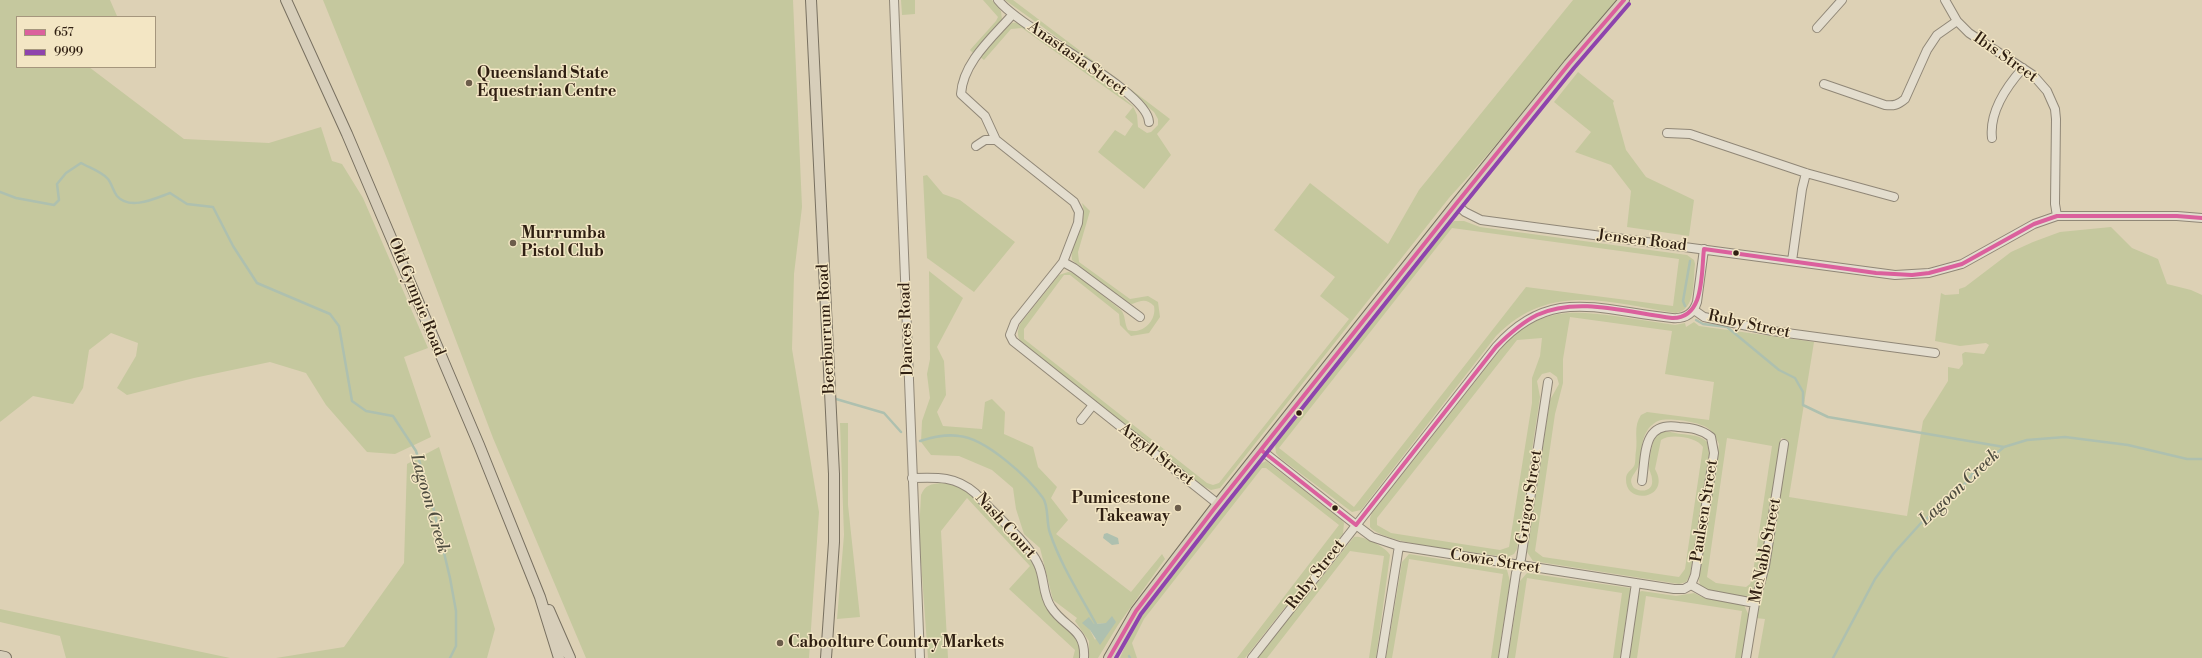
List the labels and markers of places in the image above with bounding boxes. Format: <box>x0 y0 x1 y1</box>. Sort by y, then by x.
place label: Queensland State Equestrian Centre <box>477 64 616 102</box>
marker: Queensland State Equestrian Centre <box>464 78 474 88</box>
place label: Murrumba Pistol Club <box>521 224 606 262</box>
marker: Murrumba Pistol Club <box>508 238 518 248</box>
unlabelled marker <box>1731 248 1741 258</box>
unlabelled marker <box>1294 408 1304 418</box>
place label: Pumicestone Takeaway <box>1072 489 1170 527</box>
marker: Pumicestone Takeaway <box>1173 503 1183 513</box>
unlabelled marker <box>1330 503 1340 513</box>
place label: Caboolture Country Markets <box>788 633 1004 653</box>
marker: Caboolture Country Markets <box>775 638 785 648</box>

